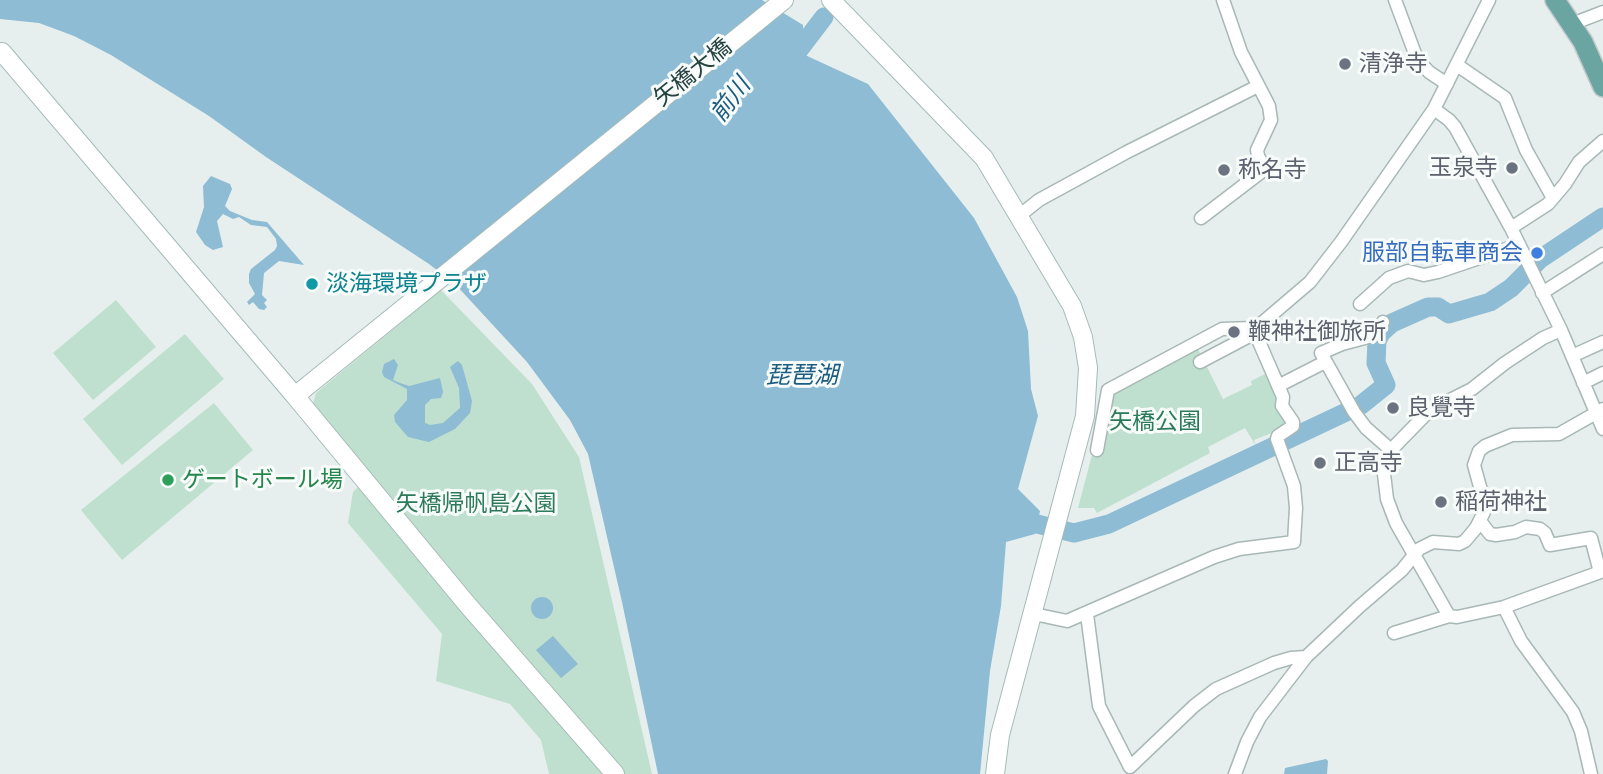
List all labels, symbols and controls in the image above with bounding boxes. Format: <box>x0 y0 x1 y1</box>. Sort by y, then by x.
street label: 矢橋大橋 <box>649 33 737 113</box>
place label: 清浄寺 <box>1359 50 1428 78</box>
marker: 清浄寺 <box>1337 56 1353 72</box>
water label: 前川 <box>705 72 757 128</box>
place label: 玉泉寺 <box>1429 154 1498 182</box>
place label: 称名寺 <box>1238 156 1307 184</box>
marker: 玉泉寺 <box>1504 160 1520 176</box>
marker: 称名寺 <box>1216 162 1232 178</box>
place label: 服部自転車商会 <box>1362 239 1523 267</box>
marker: 服部自転車商会 <box>1529 245 1545 261</box>
place label: 淡海環境プラザ <box>326 270 487 298</box>
marker: 淡海環境プラザ <box>304 276 320 292</box>
place label: 鞭神社御旅所 <box>1248 318 1386 346</box>
marker: 鞭神社御旅所 <box>1226 324 1242 340</box>
water label: 琵琶湖 <box>766 362 838 390</box>
place label: 良覺寺 <box>1407 394 1476 422</box>
marker: 良覺寺 <box>1385 400 1401 416</box>
park label: 矢橋公園 <box>1109 408 1201 436</box>
place label: 正高寺 <box>1334 449 1403 477</box>
marker: 正高寺 <box>1312 455 1328 471</box>
place label: ゲートボール場 <box>182 466 343 494</box>
marker: ゲートボール場 <box>160 472 176 488</box>
place label: 稲荷神社 <box>1455 488 1547 516</box>
park label: 矢橋帰帆島公園 <box>396 490 556 518</box>
marker: 稲荷神社 <box>1433 494 1449 510</box>

